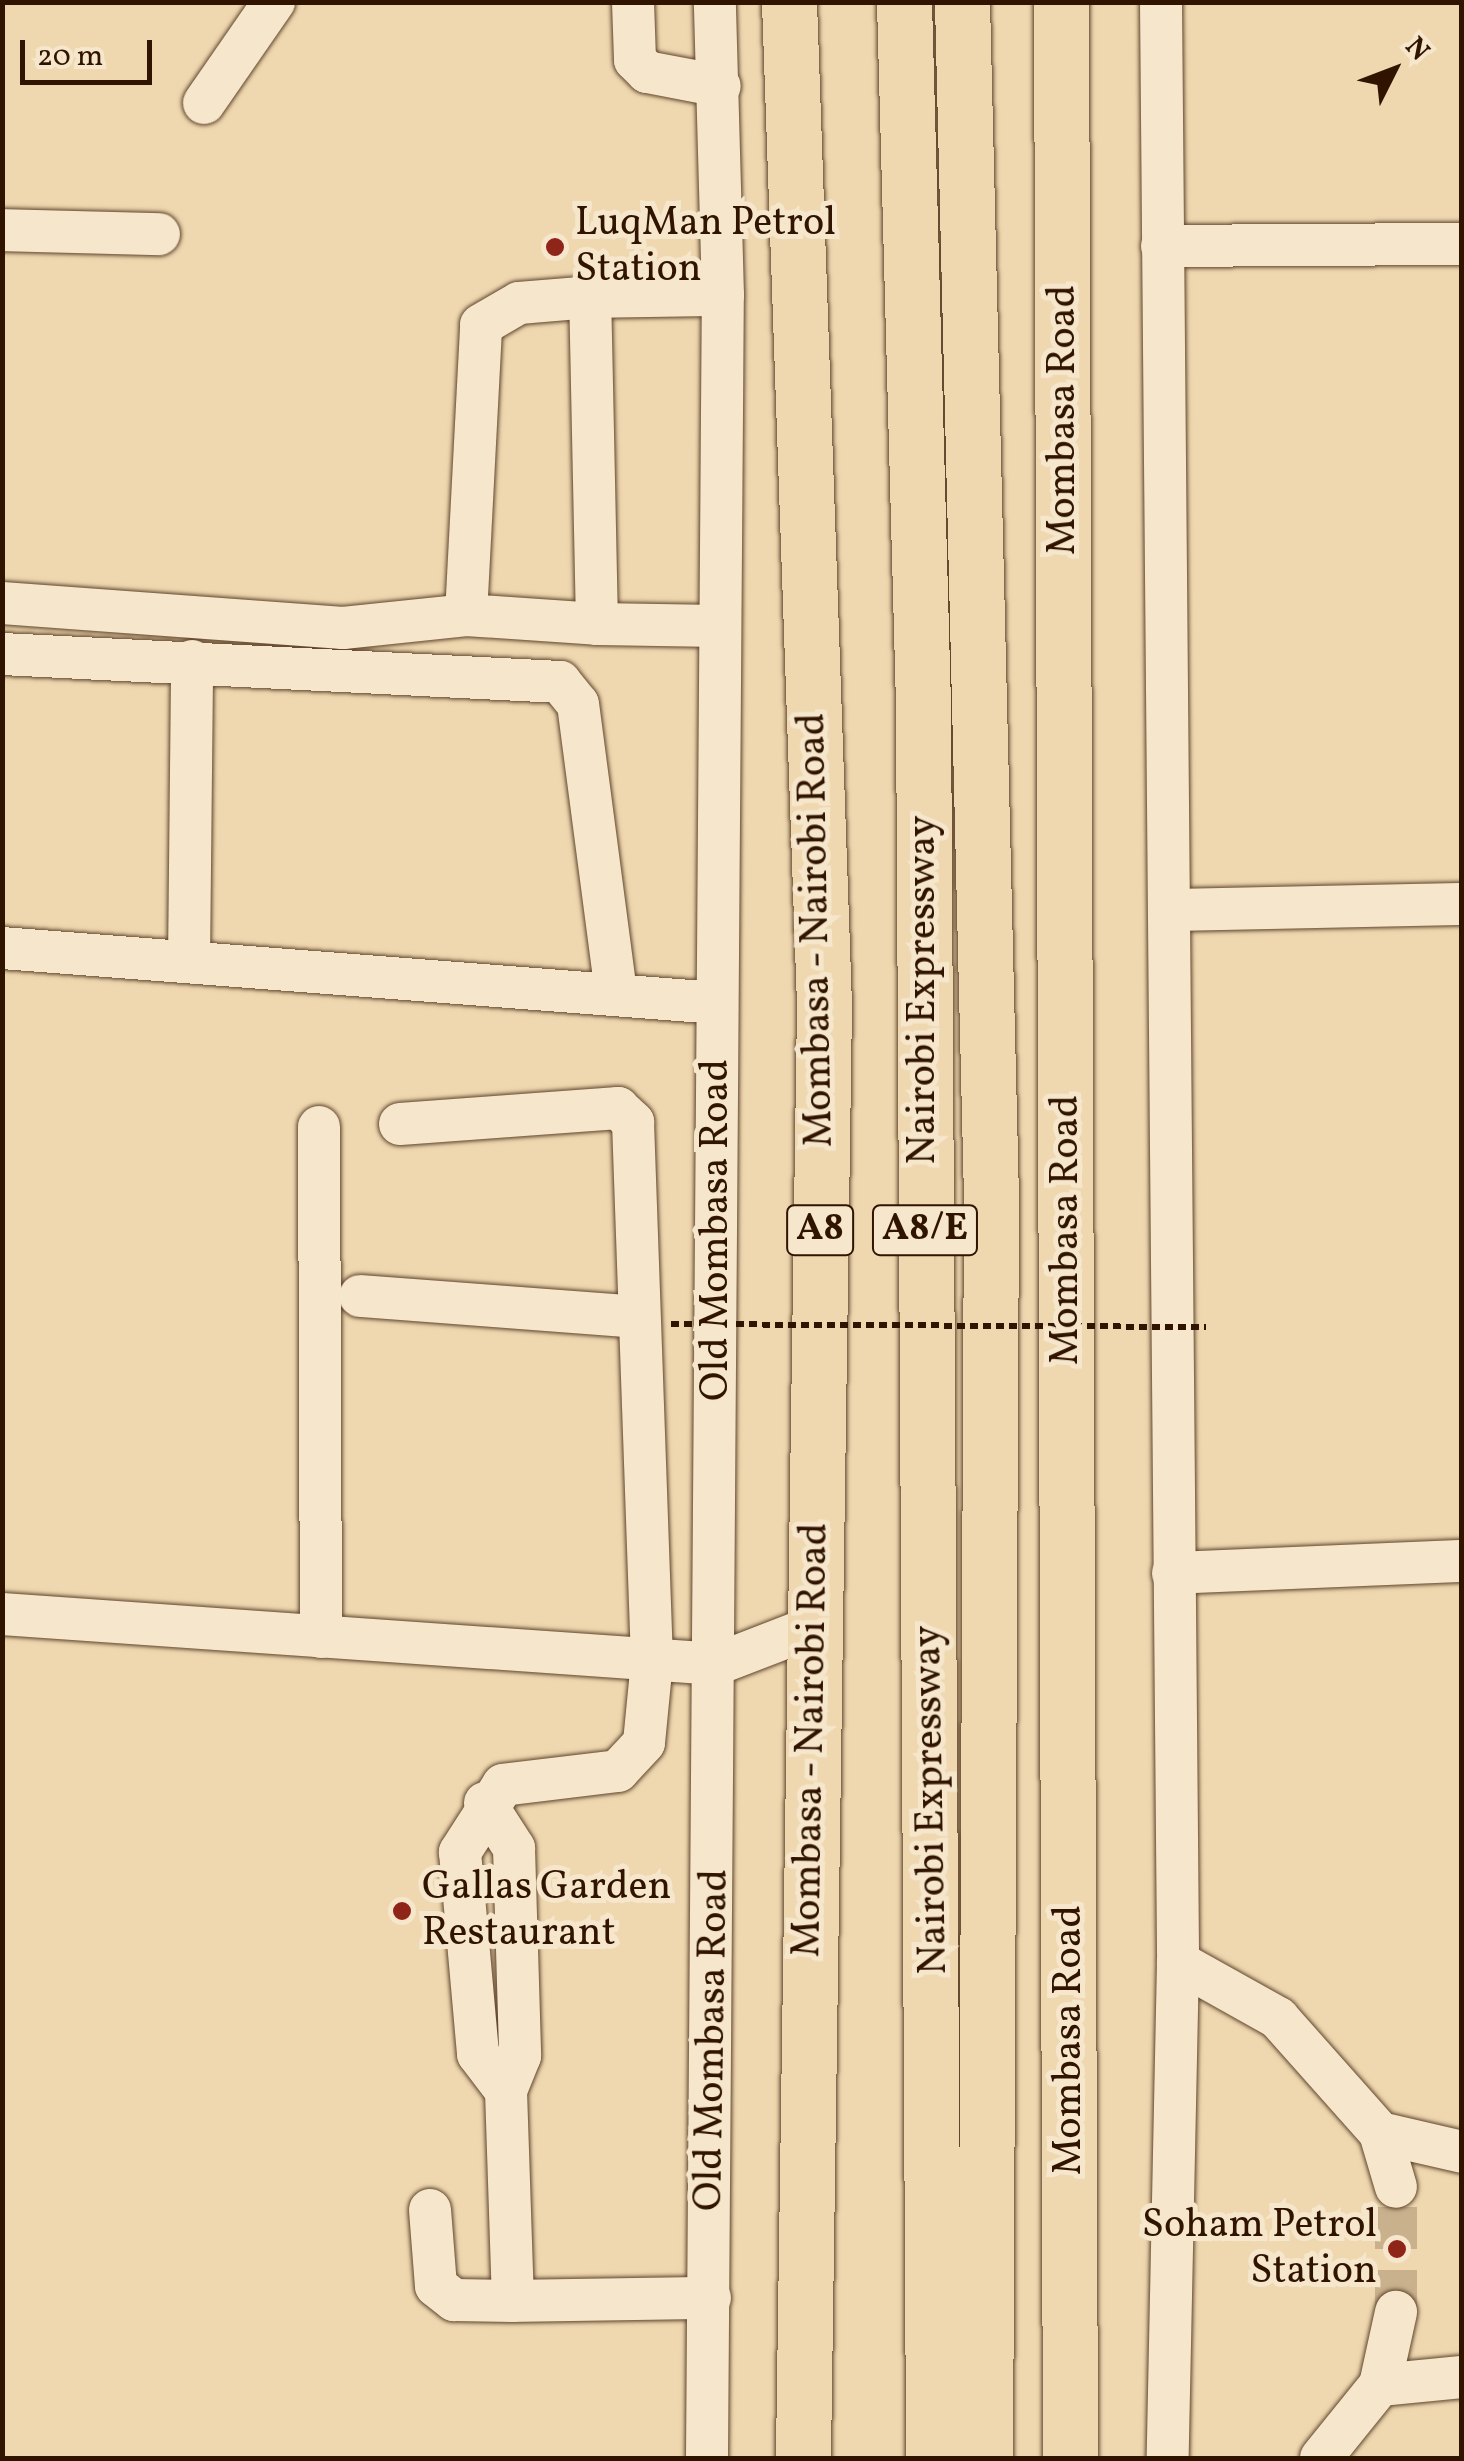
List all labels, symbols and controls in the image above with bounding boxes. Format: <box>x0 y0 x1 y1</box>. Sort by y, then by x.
scale bar <box>25 20 158 82</box>
north arrow <box>1344 20 1444 120</box>
text: N <box>1395 29 1438 70</box>
text: 20 m <box>37 36 103 78</box>
place label: LuqMan Petrol Station <box>575 200 836 294</box>
marker: LuqMan Petrol Station <box>544 236 566 258</box>
street label: Mombasa Road <box>1040 285 1088 555</box>
street label: Mombasa - Nairobi Road <box>789 711 845 1149</box>
street label: Nairobi Expressway <box>900 815 948 1165</box>
street label: Old Mombasa Road <box>693 1059 741 1401</box>
street label: Mombasa Road <box>1043 1095 1091 1365</box>
road number: A8 <box>785 1197 855 1263</box>
road number: A8/E <box>870 1197 980 1263</box>
street label: Mombasa - Nairobi Road <box>784 1521 840 1959</box>
street label: Nairobi Expressway <box>905 1625 959 1975</box>
place label: Gallas Garden Restaurant <box>422 1864 671 1958</box>
street label: Old Mombasa Road <box>686 1869 740 2211</box>
marker: Gallas Garden Restaurant <box>391 1900 413 1922</box>
street label: Mombasa Road <box>1046 1905 1094 2175</box>
place label: Soham Petrol Station <box>1142 2202 1377 2296</box>
marker: Soham Petrol Station <box>1386 2238 1408 2260</box>

